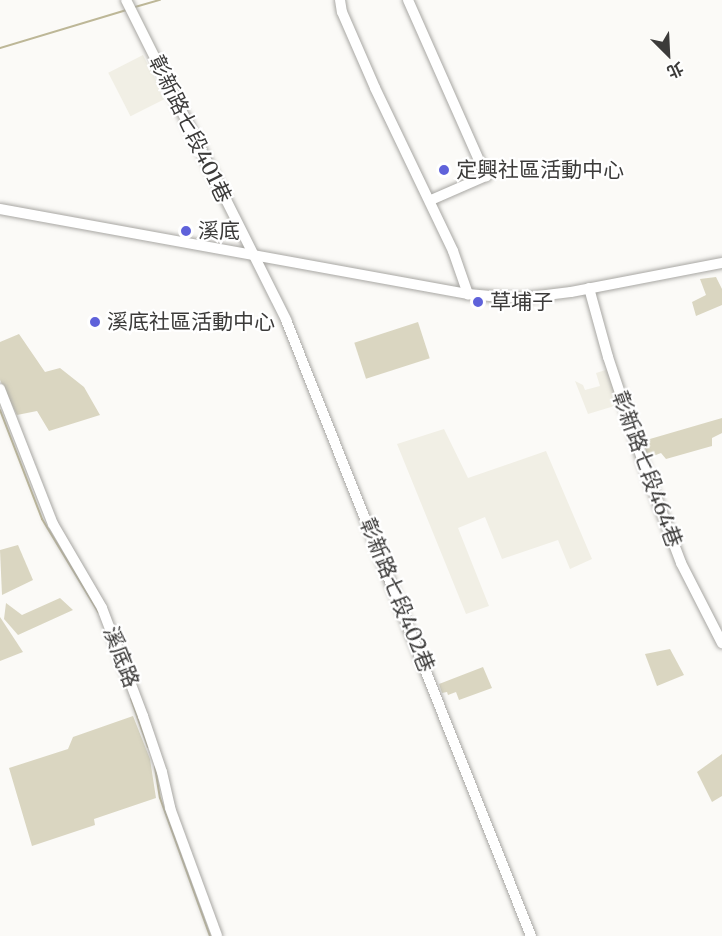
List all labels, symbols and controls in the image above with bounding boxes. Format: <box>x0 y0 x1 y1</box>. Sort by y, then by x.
north arrow <box>638 24 698 84</box>
street label: 彰新路七段401巷 <box>143 51 237 207</box>
text: 北 <box>664 58 687 83</box>
place label: 定興社區活動中心 <box>456 157 624 183</box>
marker: 定興社區活動中心 <box>437 163 451 177</box>
place label: 溪底 <box>198 218 240 244</box>
marker: 溪底 <box>179 224 193 238</box>
place label: 草埔子 <box>490 289 553 315</box>
marker: 草埔子 <box>471 295 485 309</box>
place label: 溪底社區活動中心 <box>107 309 275 335</box>
marker: 溪底社區活動中心 <box>88 315 102 329</box>
street label: 彰新路七段464巷 <box>607 387 687 551</box>
street label: 彰新路七段402巷 <box>355 514 439 676</box>
street label: 溪底路 <box>98 623 144 691</box>

